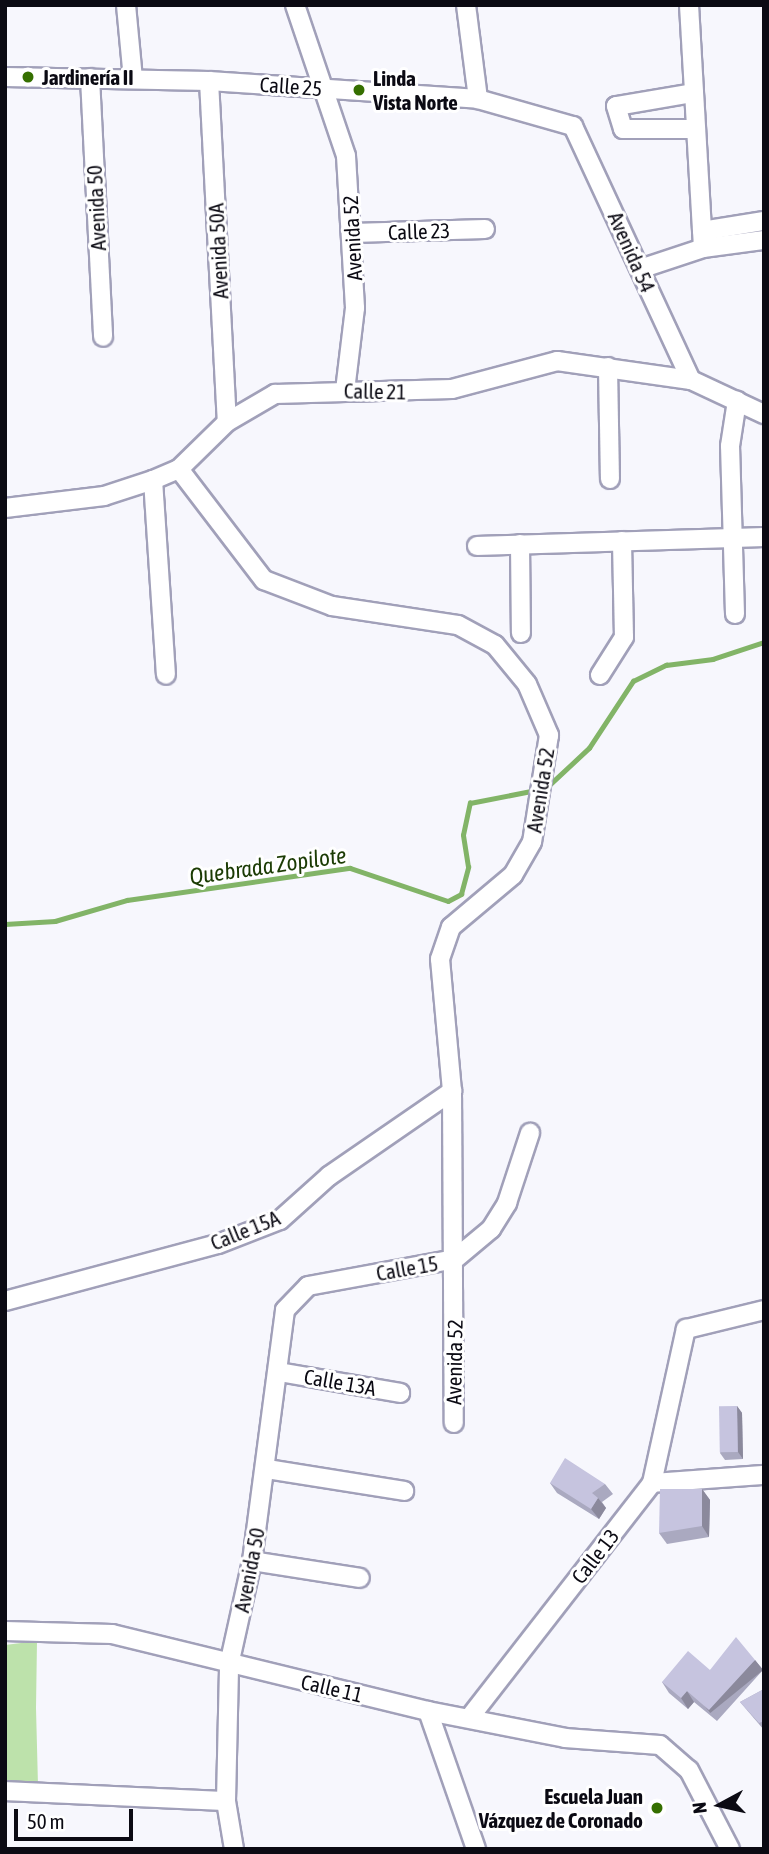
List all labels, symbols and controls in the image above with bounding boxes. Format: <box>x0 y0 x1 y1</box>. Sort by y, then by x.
place label: Jardinería II <box>42 64 134 90</box>
place label: Linda Vista Norte <box>373 65 458 115</box>
marker: Jardinería II <box>20 69 36 85</box>
street label: Calle 25 <box>259 71 323 101</box>
marker: Linda Vista Norte <box>351 82 367 98</box>
street label: Avenida 50 <box>81 165 111 251</box>
street label: Avenida 52 <box>337 195 367 281</box>
street label: Avenida 50A <box>203 202 233 300</box>
street label: Avenida 54 <box>603 208 661 296</box>
street label: Calle 23 <box>387 217 451 245</box>
street label: Calle 21 <box>344 378 406 404</box>
street label: Avenida 52 <box>521 746 559 834</box>
water label: Quebrada Zopilote <box>188 841 348 891</box>
street label: Calle 15A <box>207 1205 283 1255</box>
street label: Calle 15 <box>374 1250 440 1286</box>
street label: Avenida 52 <box>441 1319 467 1405</box>
street label: Calle 13A <box>302 1363 378 1401</box>
street label: Calle 13 <box>566 1524 624 1588</box>
street label: Avenida 50 <box>228 1526 270 1614</box>
street label: Calle 11 <box>299 1669 365 1707</box>
north arrow <box>685 1770 755 1840</box>
place label: Escuela Juan Vázquez de Coronado <box>479 1783 643 1833</box>
scale bar <box>18 1794 136 1838</box>
marker: Escuela Juan Vázquez de Coronado <box>649 1800 665 1816</box>
text: N <box>688 1801 711 1815</box>
text: 50 m <box>27 1809 65 1833</box>

